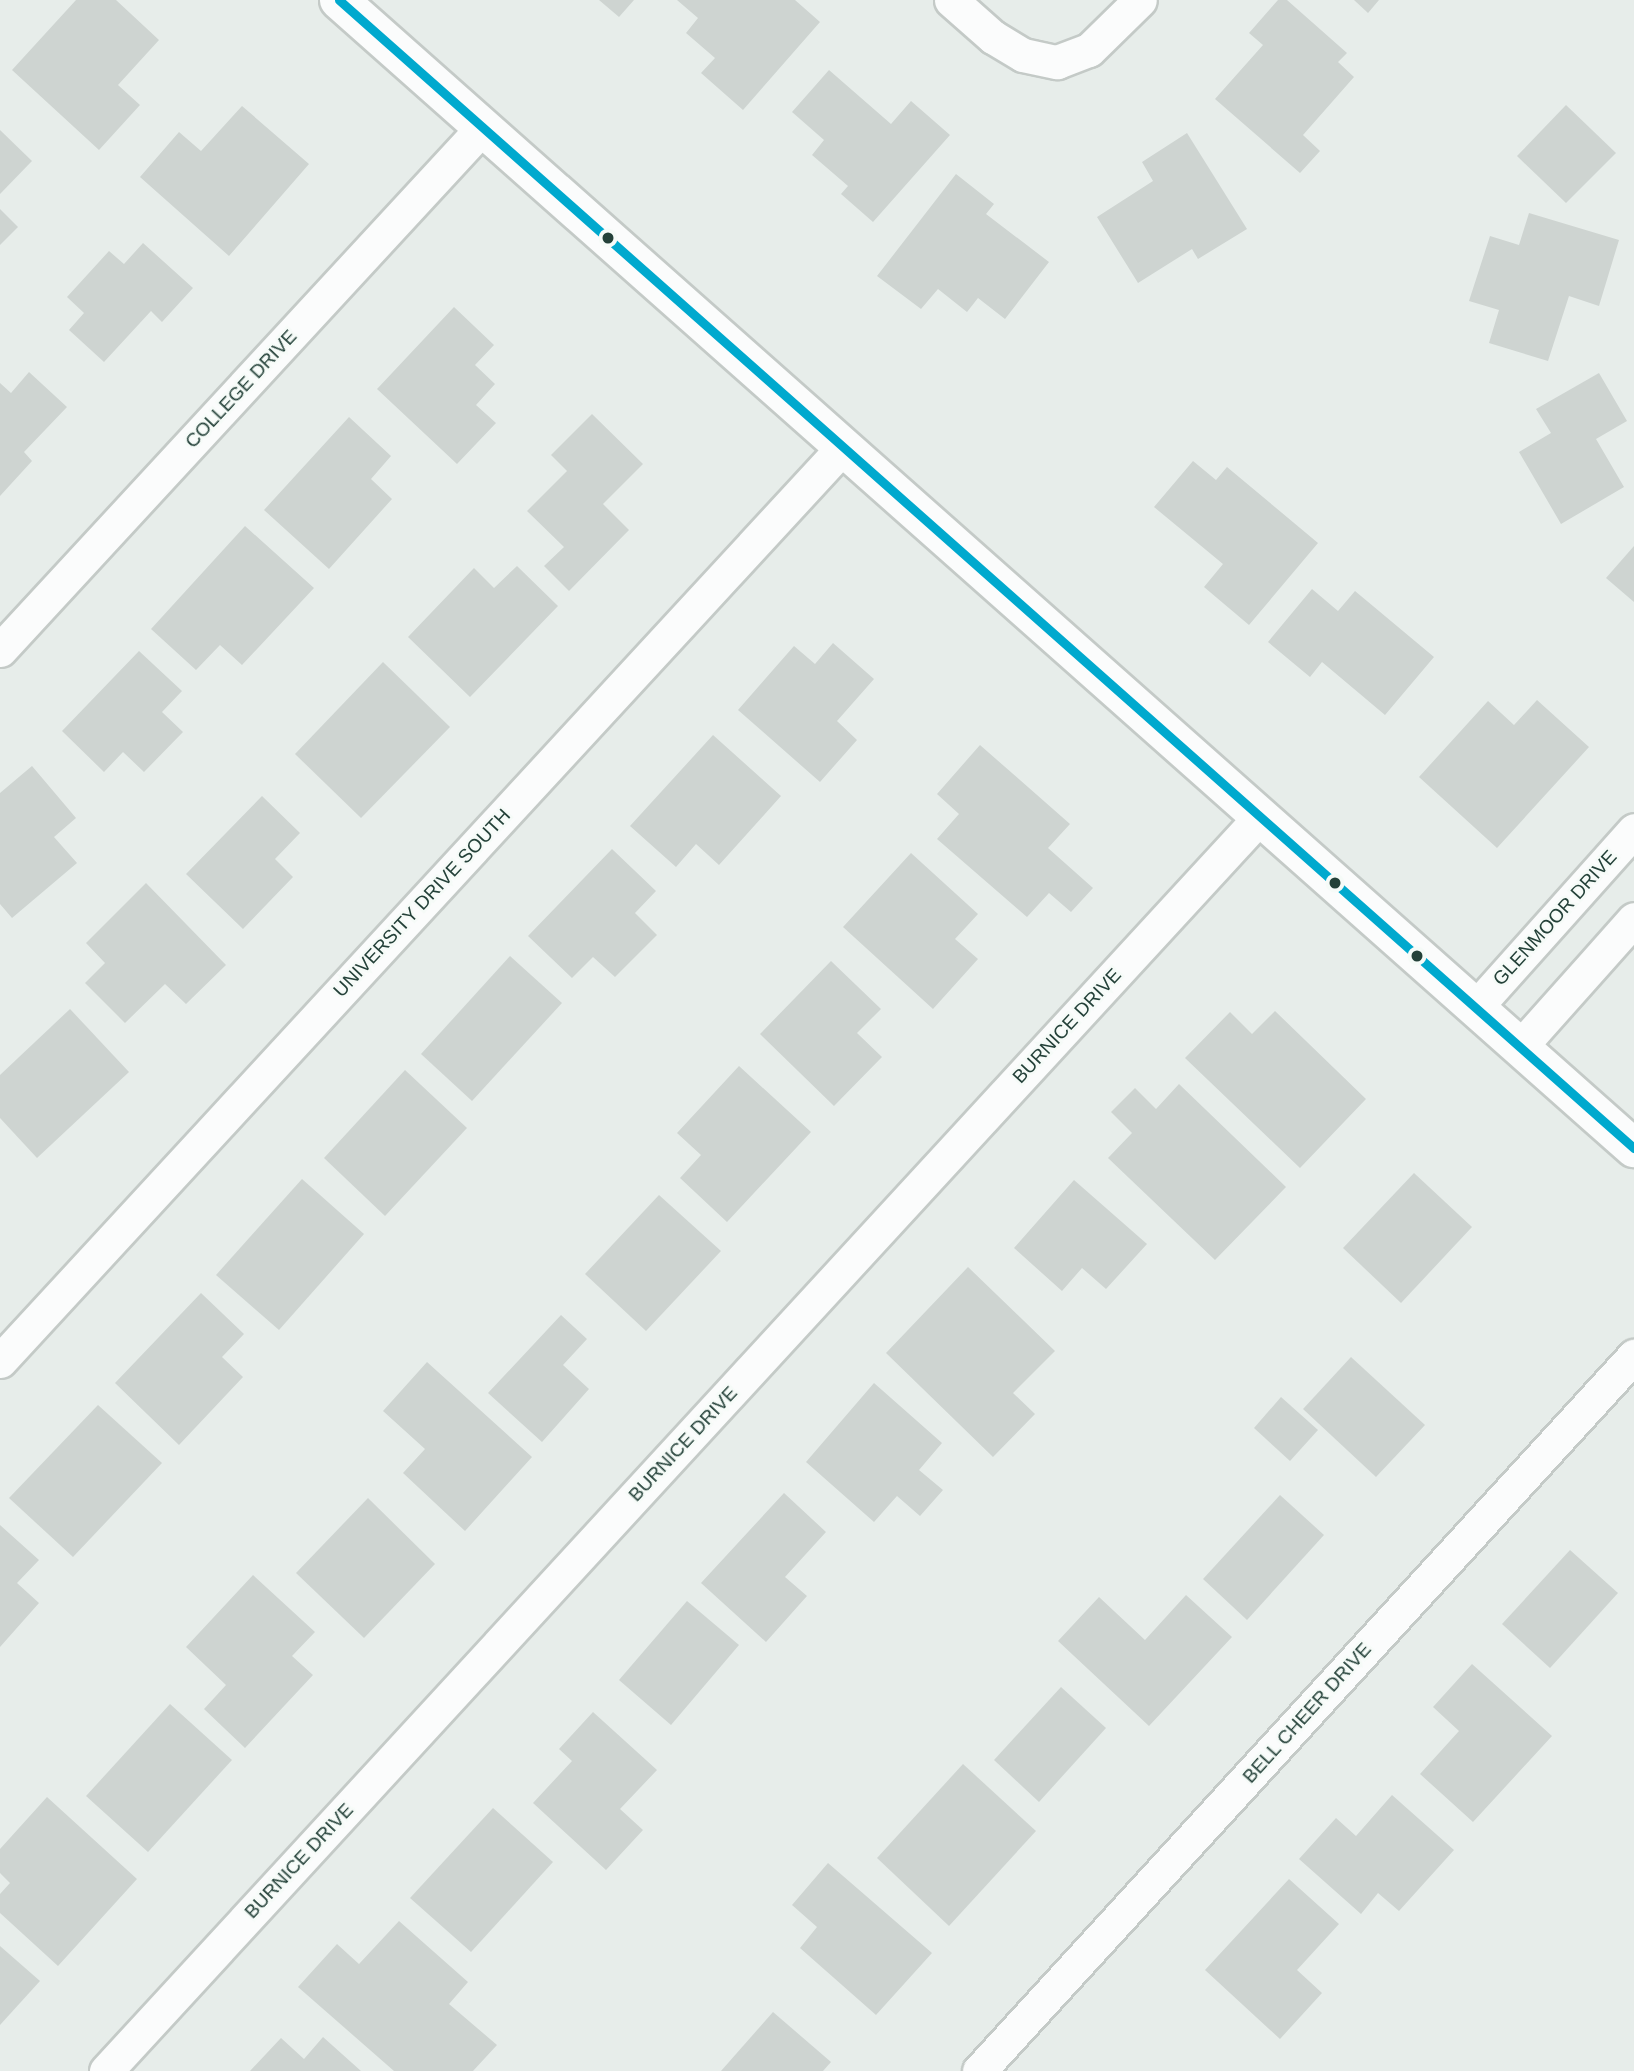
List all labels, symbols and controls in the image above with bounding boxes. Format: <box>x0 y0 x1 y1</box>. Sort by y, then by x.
unlabelled marker <box>601 231 615 245</box>
street label: COLLEGE DRIVE <box>180 325 302 453</box>
street label: UNIVERSITY DRIVE SOUTH <box>329 804 515 1002</box>
street label: GLENMOOR DRIVE <box>1488 846 1622 990</box>
unlabelled marker <box>1328 876 1342 890</box>
unlabelled marker <box>1410 949 1424 963</box>
street label: BURNICE DRIVE <box>1008 964 1126 1088</box>
street label: BURNICE DRIVE <box>624 1382 742 1506</box>
street label: BELL CHEER DRIVE <box>1238 1638 1376 1788</box>
street label: BURNICE DRIVE <box>240 1799 358 1923</box>

